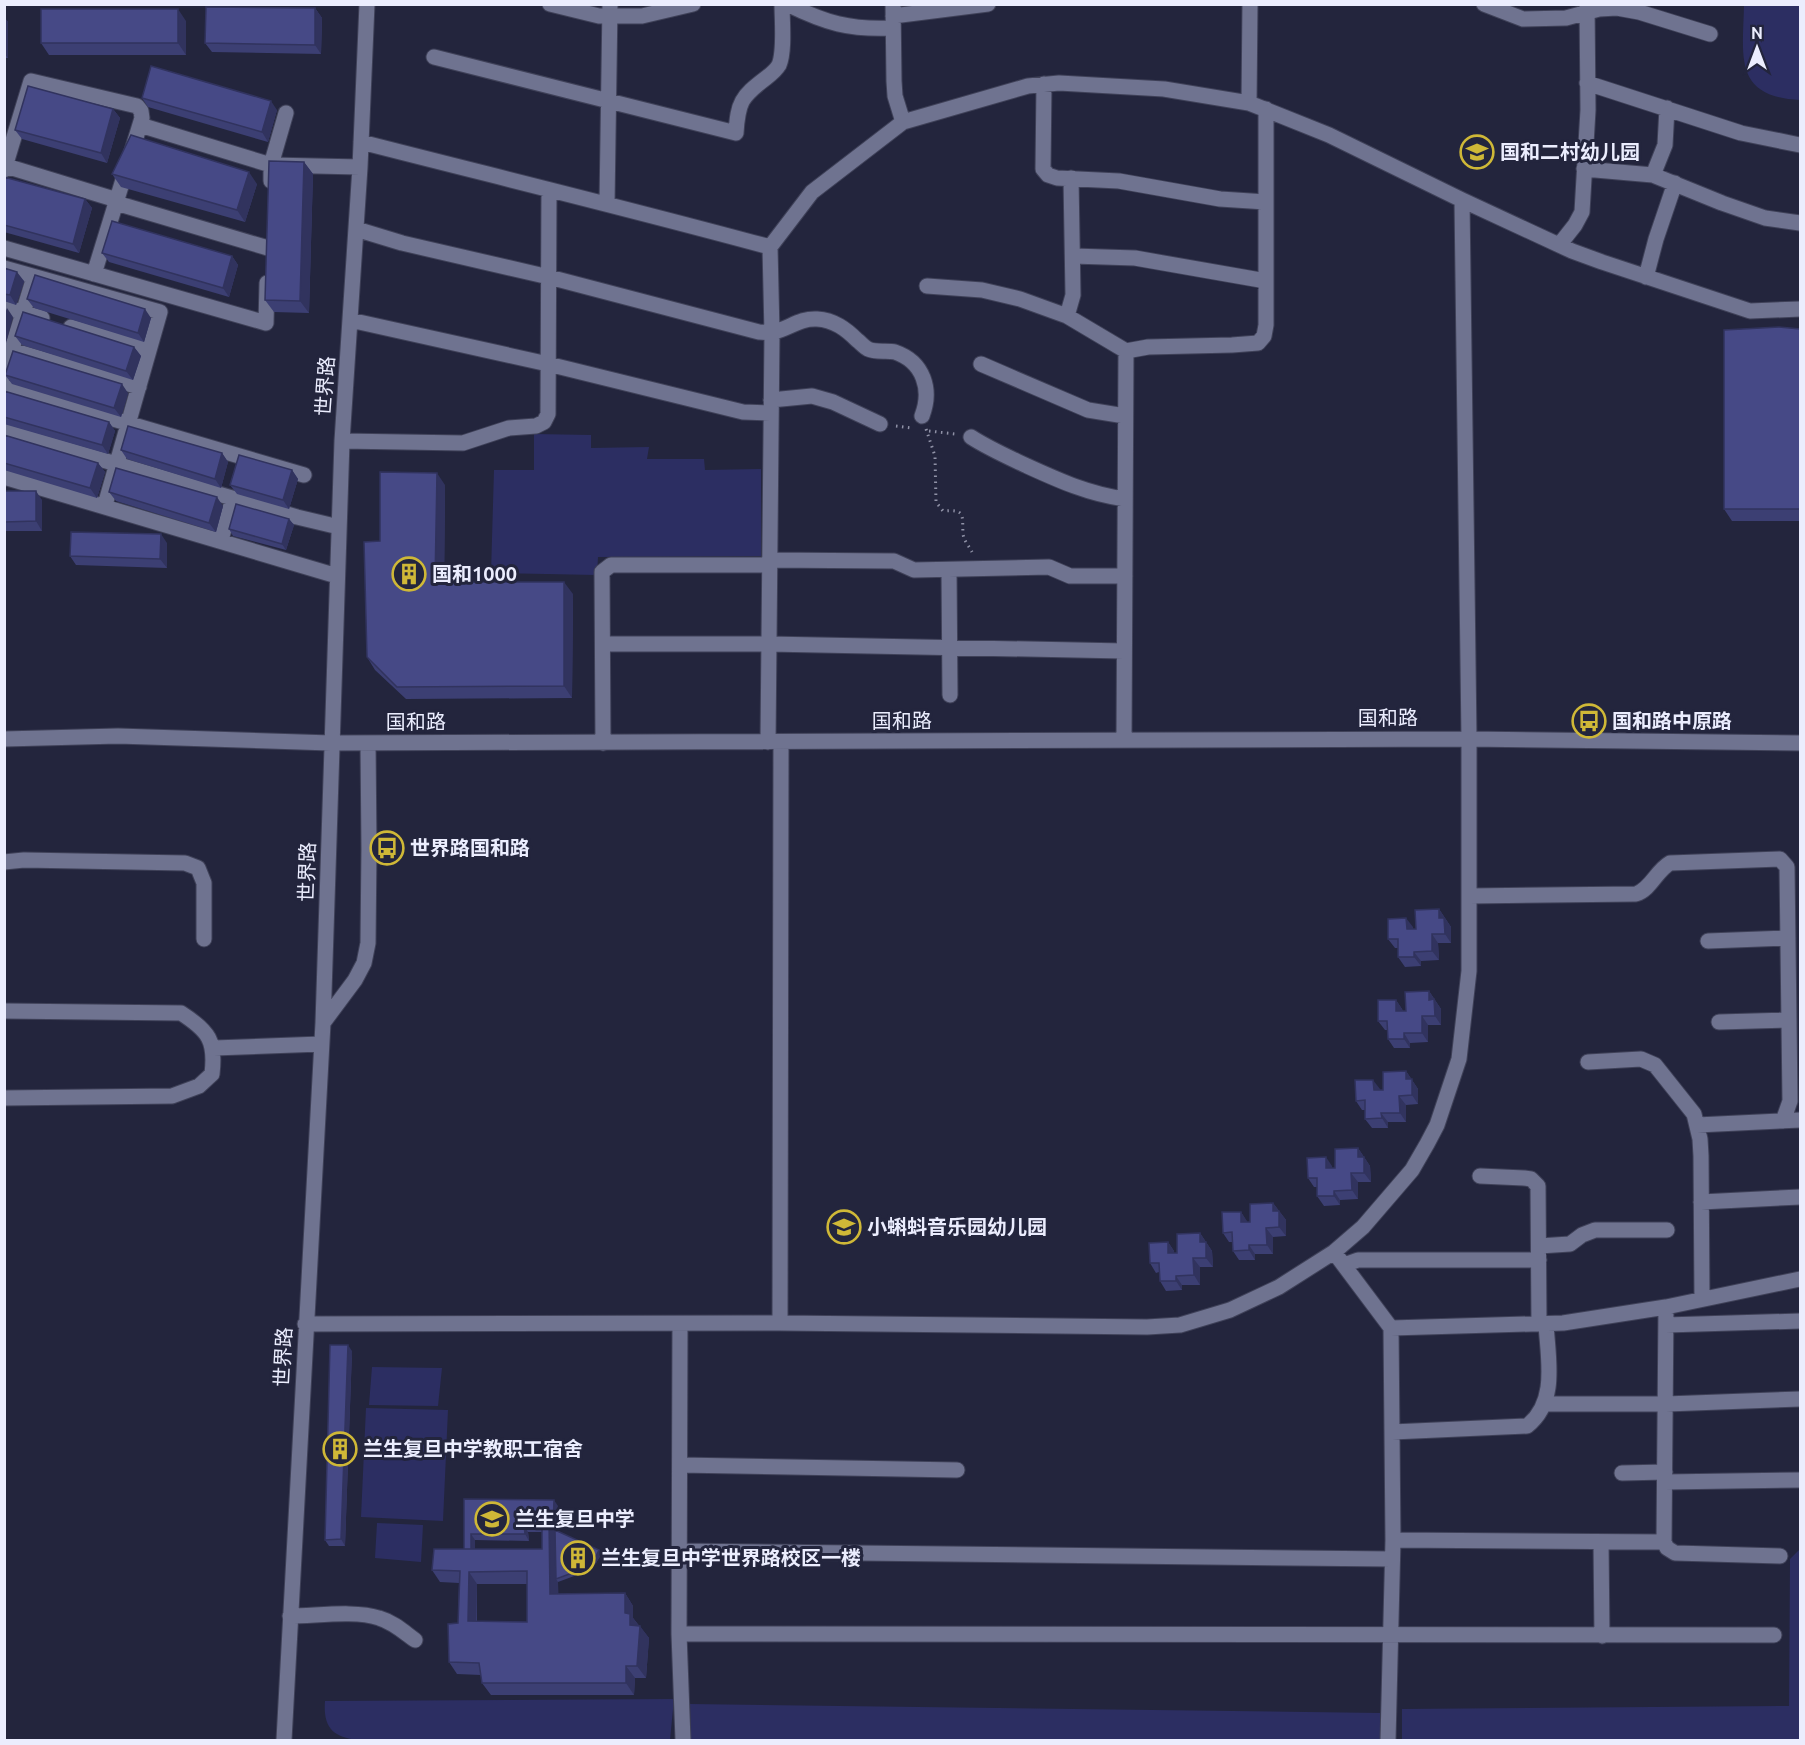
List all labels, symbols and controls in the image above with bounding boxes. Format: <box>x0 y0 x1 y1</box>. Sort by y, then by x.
north arrow <box>1727 18 1787 78</box>
text: N <box>1751 24 1763 42</box>
school or university icon: 国和二村幼儿园 <box>1459 134 1495 170</box>
place label: 国和二村幼儿园 <box>1500 140 1640 163</box>
street label: 世界路 <box>311 355 338 417</box>
building icon: 国和1000 <box>391 556 427 592</box>
place label: 国和1000 <box>432 562 517 585</box>
bus stop icon: 国和路中原路 <box>1571 703 1607 739</box>
street label: 国和路 <box>1358 706 1418 729</box>
street label: 国和路 <box>872 709 932 732</box>
place label: 国和路中原路 <box>1612 709 1732 732</box>
street label: 国和路 <box>386 710 446 733</box>
bus stop icon: 世界路国和路 <box>369 830 405 866</box>
place label: 世界路国和路 <box>410 836 530 859</box>
street label: 世界路 <box>294 842 319 902</box>
school or university icon: 小蝌蚪音乐园幼儿园 <box>826 1209 862 1245</box>
place label: 小蝌蚪音乐园幼儿园 <box>867 1215 1047 1238</box>
street label: 世界路 <box>269 1326 296 1388</box>
building icon: 兰生复旦中学教职工宿舍 <box>322 1431 358 1467</box>
place label: 兰生复旦中学教职工宿舍 <box>363 1437 583 1460</box>
school or university icon: 兰生复旦中学 <box>474 1501 510 1537</box>
place label: 兰生复旦中学 <box>515 1507 635 1530</box>
building icon: 兰生复旦中学世界路校区一楼 <box>560 1540 596 1576</box>
place label: 兰生复旦中学世界路校区一楼 <box>601 1546 861 1569</box>

